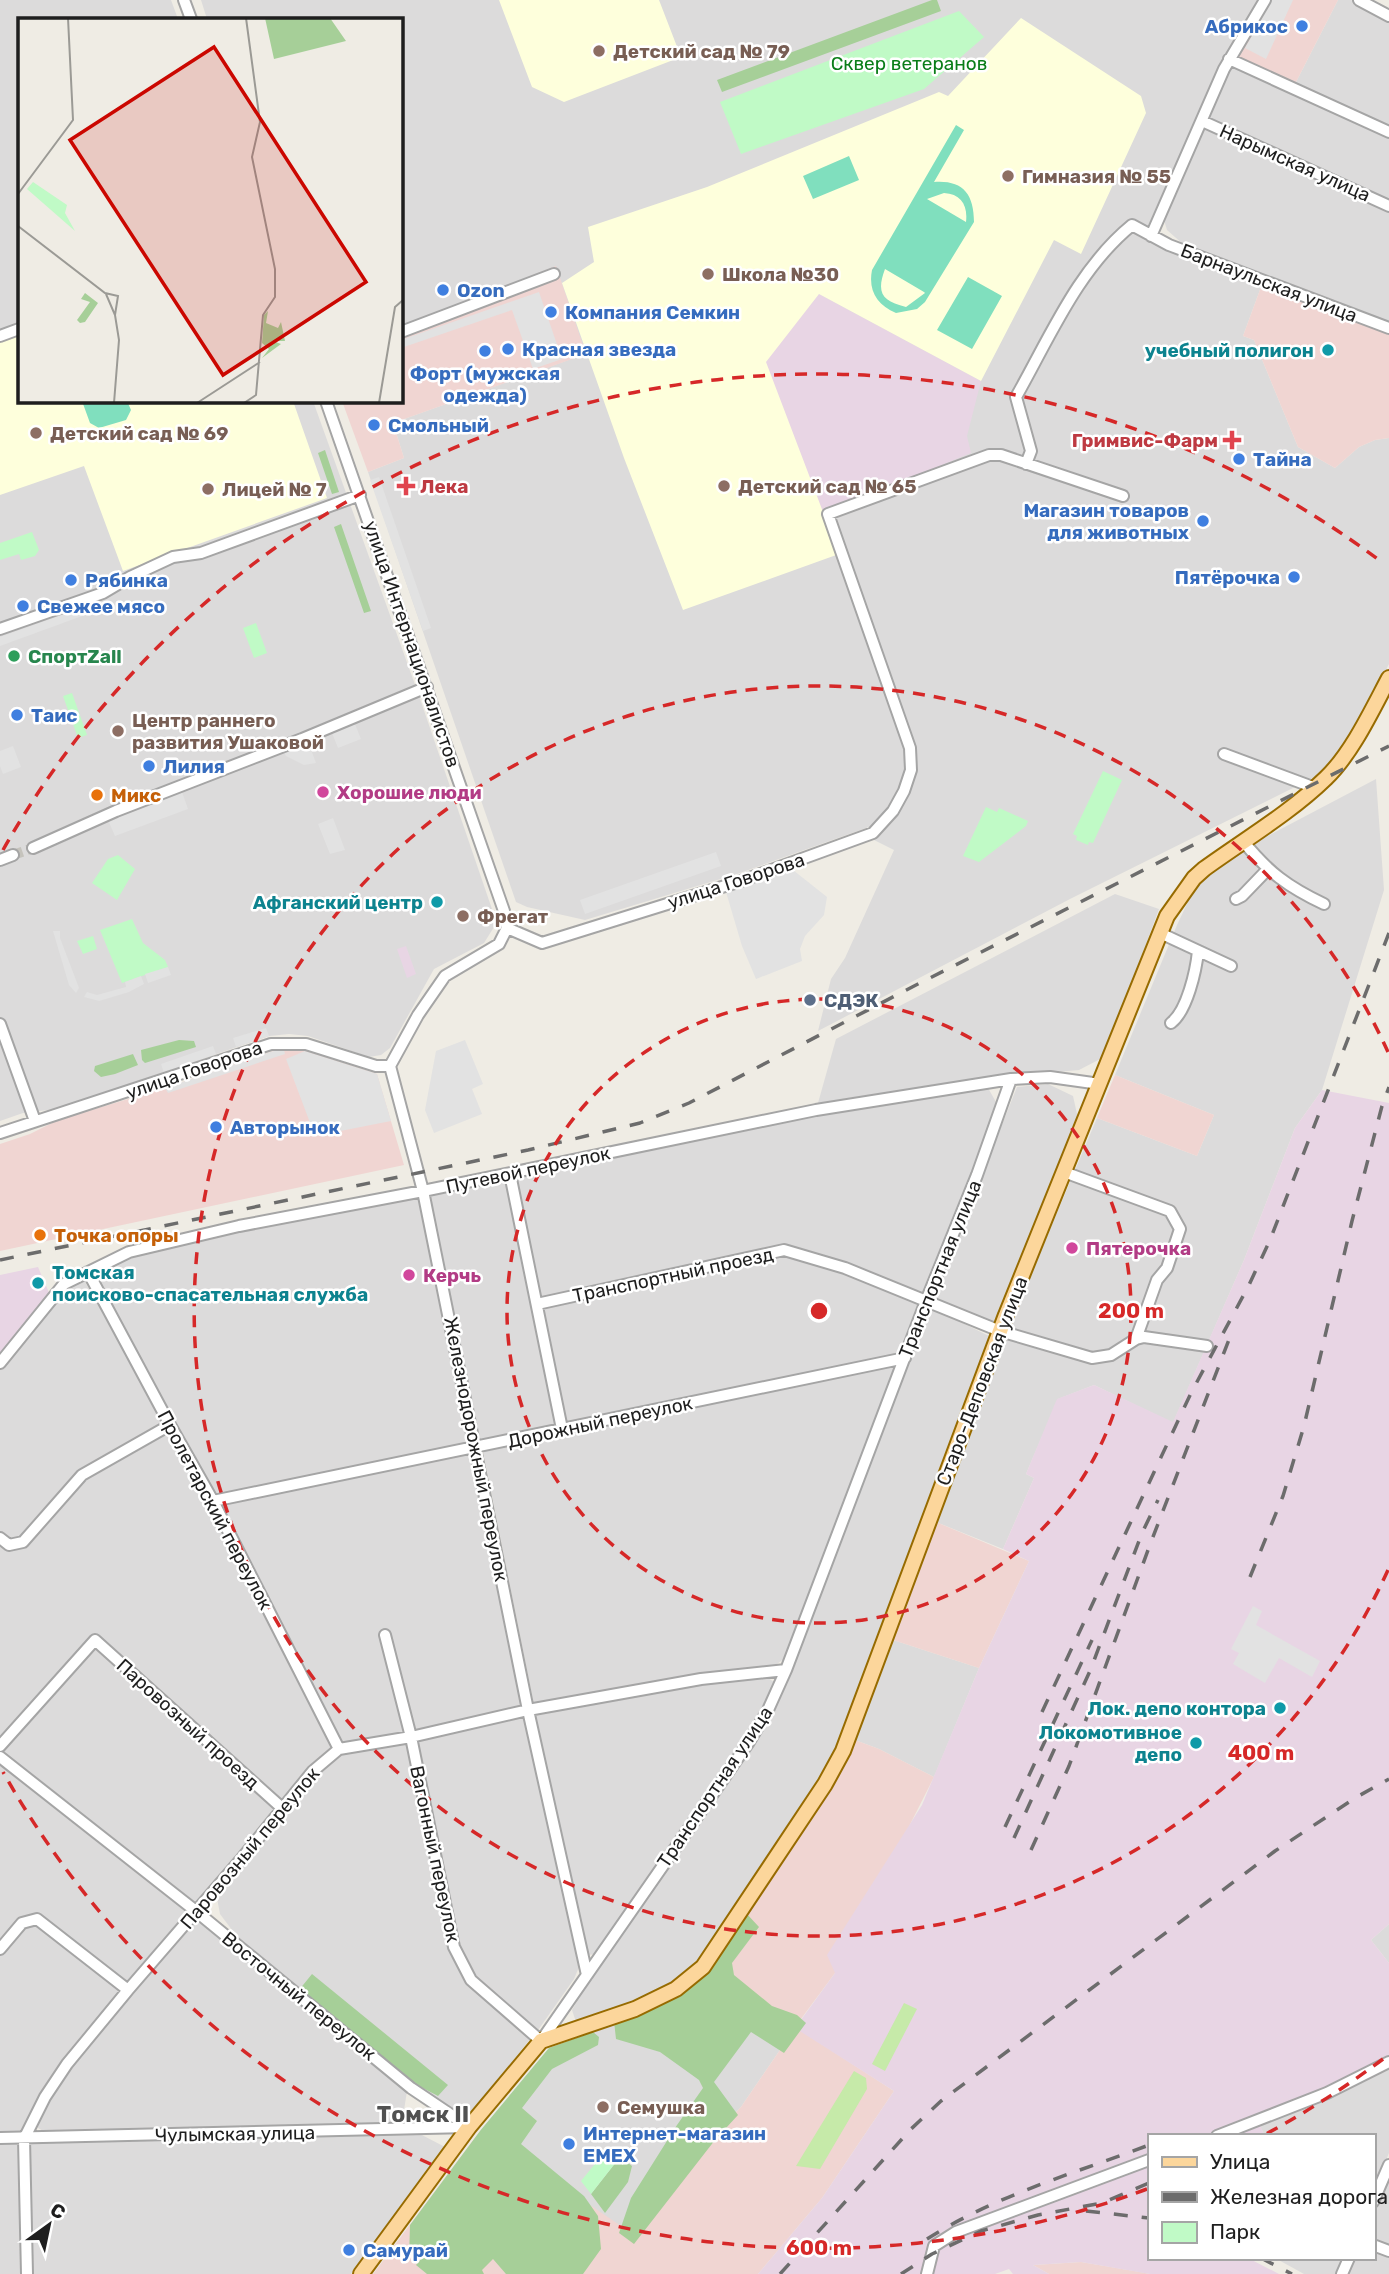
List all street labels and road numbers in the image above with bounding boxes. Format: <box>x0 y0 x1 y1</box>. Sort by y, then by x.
street label: Нарымская улица <box>1216 119 1374 207</box>
street label: Барнаульская улица <box>1177 239 1361 327</box>
street label: улица Интернационалистов <box>359 518 465 770</box>
street label: улица Говорова <box>665 848 807 914</box>
street label: улица Говорова <box>123 1036 265 1104</box>
street label: Путевой переулок <box>444 1141 612 1199</box>
street label: Транспортная улица <box>894 1177 986 1361</box>
street label: Транспортный проезд <box>571 1242 775 1308</box>
street label: Старо-Деповская улица <box>931 1273 1033 1489</box>
street label: Железнодорожный переулок <box>439 1314 513 1584</box>
street label: Дорожный переулок <box>505 1391 695 1453</box>
street label: Пролетарский переулок <box>153 1406 277 1614</box>
street label: Паровозный проезд <box>112 1654 264 1794</box>
street label: Транспортная улица <box>652 1702 778 1872</box>
street label: Паровозный переулок <box>176 1762 324 1934</box>
street label: Вагонный переулок <box>405 1763 465 1945</box>
street label: Восточный переулок <box>217 1927 381 2065</box>
street label: Чулымская улица <box>155 2121 315 2147</box>

